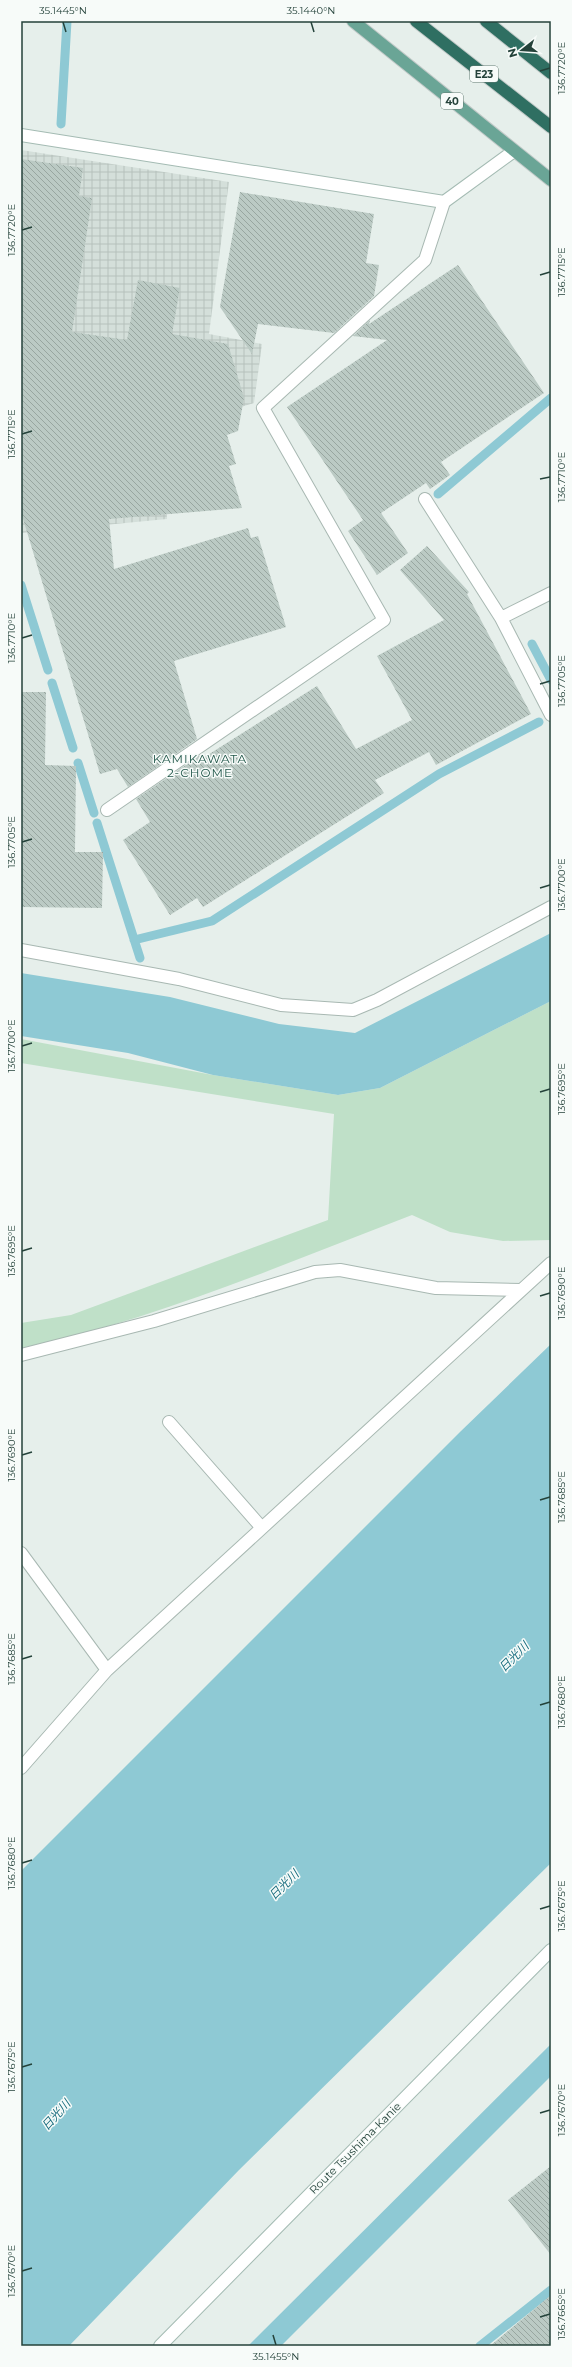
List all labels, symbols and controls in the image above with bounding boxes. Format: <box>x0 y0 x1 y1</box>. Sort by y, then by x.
text: 35.1445°N <box>39 4 87 17</box>
text: 35.1440°N <box>287 4 336 17</box>
north arrow <box>502 30 542 70</box>
text: 136.7720°E <box>555 41 568 94</box>
text: N <box>504 47 520 59</box>
road number: E23 <box>470 66 498 82</box>
road number: 40 <box>441 93 463 109</box>
text: 136.7720°E <box>5 203 18 256</box>
text: 136.7715°E <box>555 247 568 297</box>
text: 136.7715°E <box>5 409 18 459</box>
text: 136.7710°E <box>555 451 568 502</box>
text: 136.7710°E <box>5 612 18 663</box>
text: 136.7705°E <box>555 655 568 707</box>
district label: KAMIKAWATA 2-CHOME <box>153 751 247 780</box>
text: 136.7705°E <box>5 816 18 868</box>
text: 136.7700°E <box>555 858 568 912</box>
text: 136.7700°E <box>5 1019 18 1073</box>
text: 136.7695°E <box>555 1063 568 1115</box>
text: 136.7695°E <box>5 1225 18 1277</box>
text: 136.7690°E <box>555 1266 568 1319</box>
text: 136.7690°E <box>5 1428 18 1481</box>
text: 136.7685°E <box>555 1471 568 1523</box>
text: 136.7685°E <box>5 1633 18 1685</box>
water label: 日光川 <box>496 1637 533 1675</box>
text: 136.7680°E <box>555 1675 568 1729</box>
text: 136.7680°E <box>5 1836 18 1890</box>
water label: 日光川 <box>266 1865 303 1903</box>
text: 136.7675°E <box>555 1880 568 1932</box>
text: 136.7675°E <box>5 2041 18 2093</box>
text: 136.7670°E <box>555 2084 568 2136</box>
water label: 日光川 <box>38 2095 75 2133</box>
street label: Route Tsushima-Kanie <box>306 2099 404 2197</box>
text: 136.7670°E <box>5 2245 18 2297</box>
text: 136.7665°E <box>555 2288 568 2340</box>
text: 35.1455°N <box>253 2350 299 2363</box>

